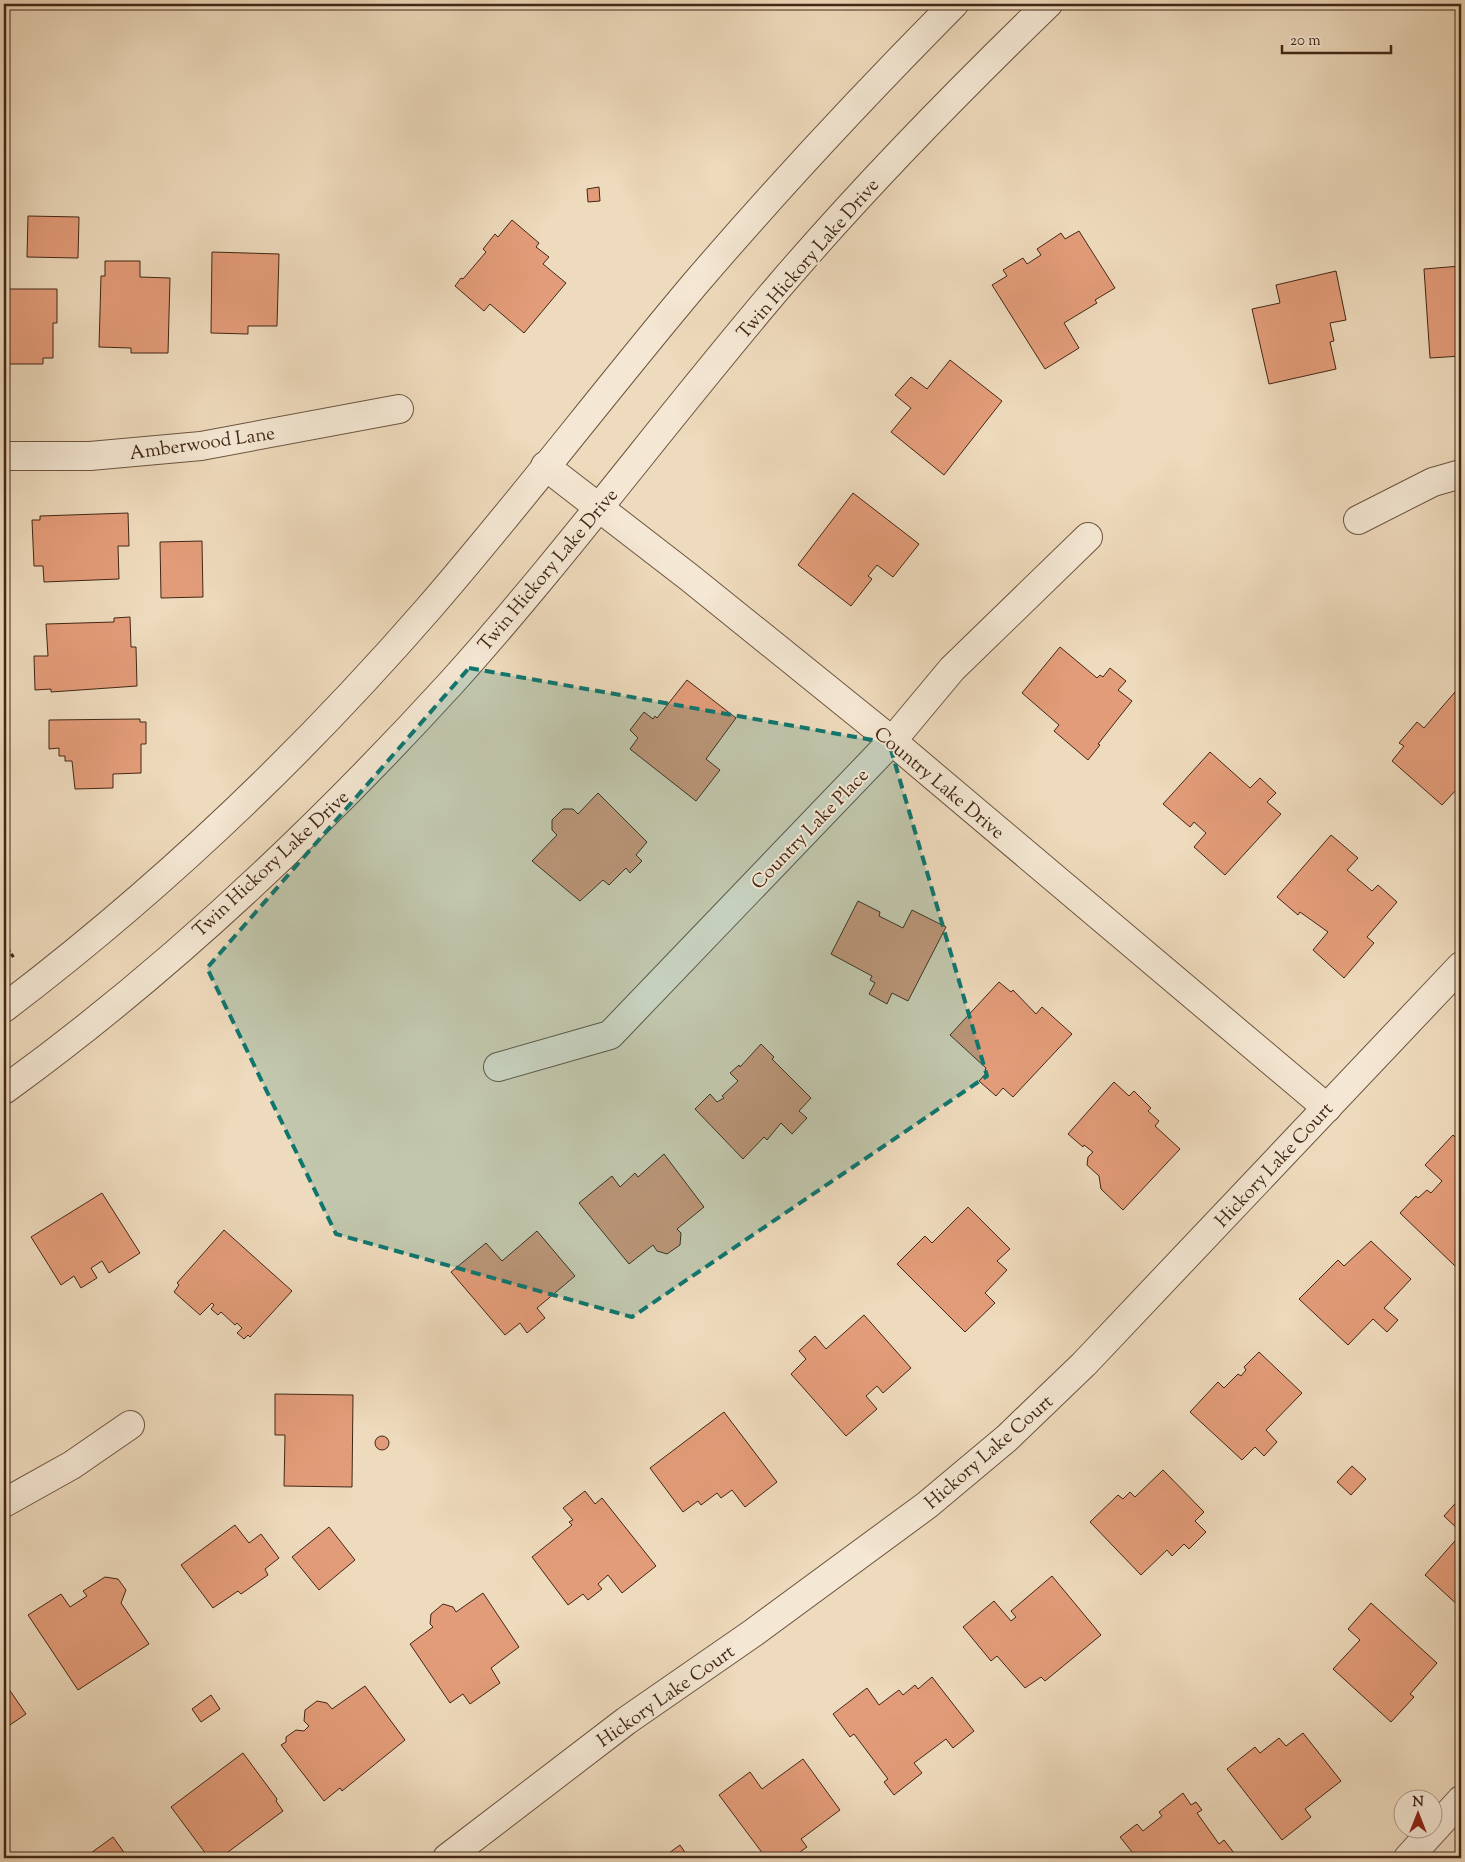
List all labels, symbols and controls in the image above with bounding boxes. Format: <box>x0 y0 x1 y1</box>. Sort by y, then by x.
scale bar <box>1282 22 1391 54</box>
text: 20 m <box>1290 31 1321 52</box>
street label: Twin Hickory Lake Drive <box>731 173 886 346</box>
street label: Amberwood Lane <box>128 421 277 468</box>
street label: Twin Hickory Lake Drive <box>473 483 625 658</box>
street label: Country Lake Drive <box>867 721 1010 847</box>
street label: Country Lake Place <box>746 763 876 896</box>
street label: Twin Hickory Lake Drive <box>187 785 356 945</box>
street label: Hickory Lake Court <box>1209 1097 1341 1234</box>
street label: Hickory Lake Court <box>919 1389 1060 1516</box>
street label: Hickory Lake Court <box>592 1639 741 1755</box>
north arrow <box>1392 1790 1442 1840</box>
text: N <box>1412 1793 1424 1813</box>

